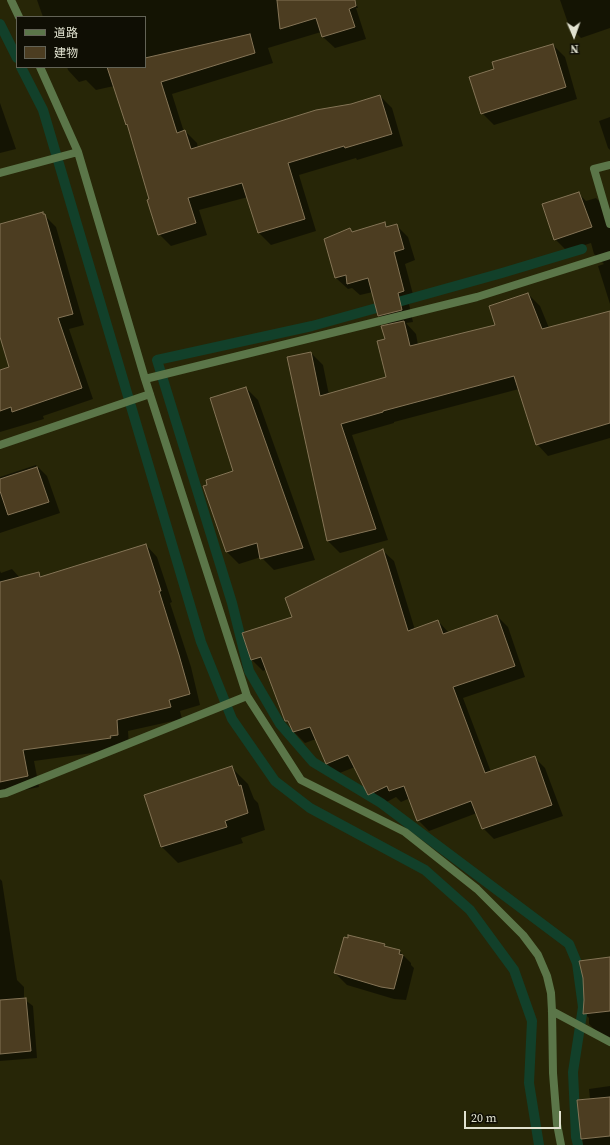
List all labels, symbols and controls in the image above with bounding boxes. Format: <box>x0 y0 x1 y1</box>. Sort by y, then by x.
legend <box>16 16 146 68</box>
north arrow <box>554 16 594 56</box>
text: 道路 <box>54 25 78 41</box>
text: N <box>570 41 579 56</box>
text: 建物 <box>54 45 78 61</box>
scale bar <box>466 1103 563 1129</box>
text: 20 m <box>471 1110 497 1126</box>

